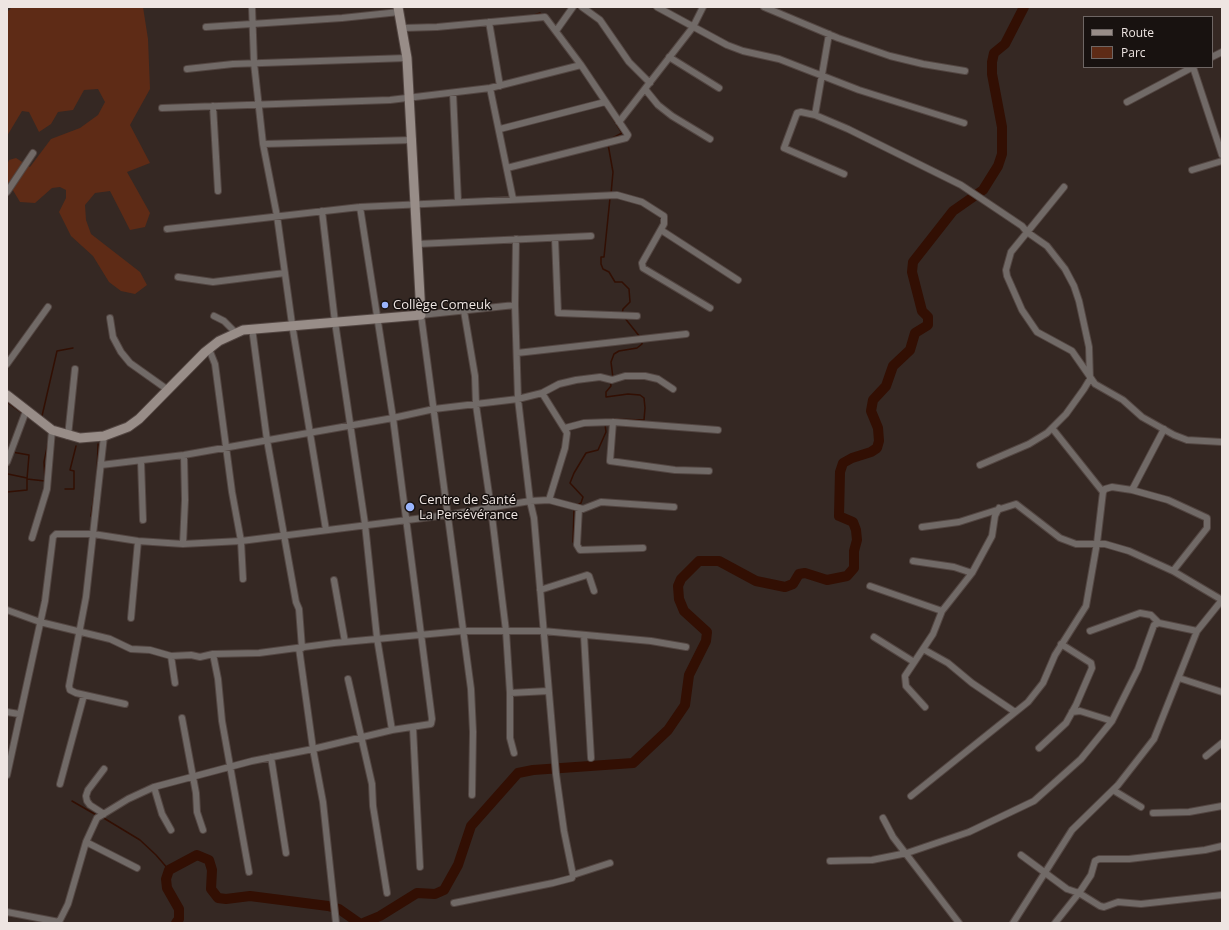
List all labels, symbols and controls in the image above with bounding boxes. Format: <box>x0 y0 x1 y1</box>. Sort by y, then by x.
legend <box>1083 16 1213 68</box>
text: Route <box>1121 24 1154 41</box>
text: Parc <box>1121 44 1146 61</box>
place label: Collège Comeuk <box>393 297 491 313</box>
marker: Collège Comeuk <box>380 300 390 310</box>
place label: Centre de Santé La Persévérance <box>419 492 518 523</box>
marker: Centre de Santé La Persévérance <box>404 501 416 513</box>

